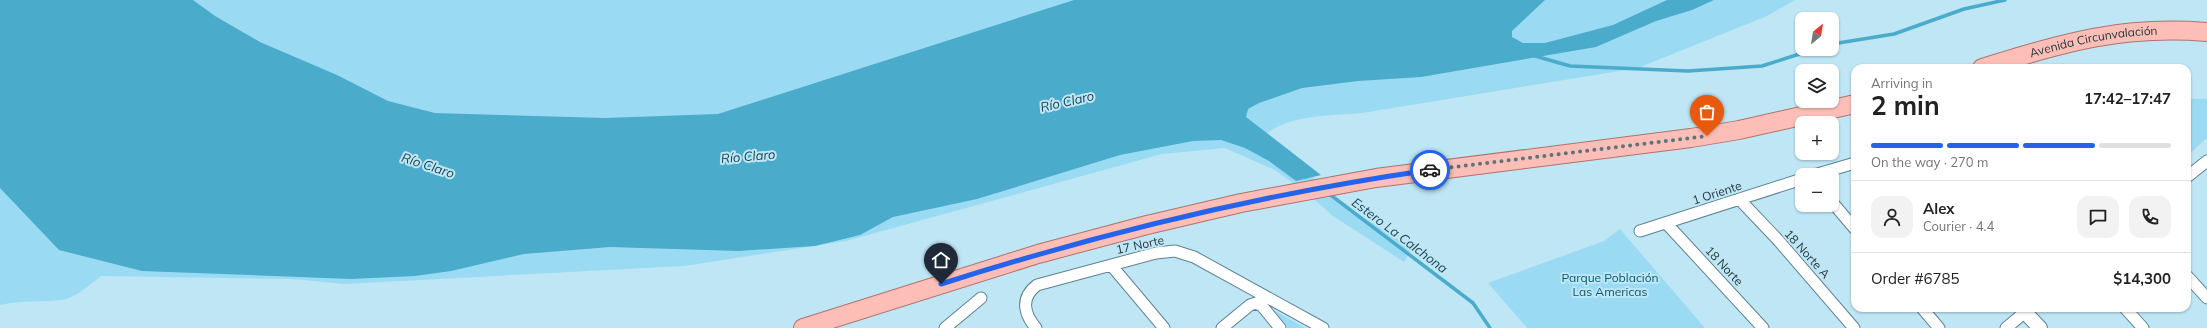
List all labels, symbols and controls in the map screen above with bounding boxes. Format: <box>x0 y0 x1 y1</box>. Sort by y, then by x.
north arrow <box>1795 12 1839 56</box>
map controls <box>1795 12 1839 212</box>
street label: Avenida Circunvalación <box>2028 23 2158 60</box>
button: layers <box>1795 64 1839 108</box>
text: Arriving in <box>1871 75 1933 91</box>
water label: Río Claro <box>1039 87 1095 115</box>
text: 2 min <box>1871 89 1940 122</box>
text: 17:42–17:47 <box>2084 89 2171 108</box>
pin <box>1690 95 1724 136</box>
icon: bag <box>1696 101 1718 123</box>
button: + <box>1795 116 1839 160</box>
water label: Río Claro <box>720 146 776 166</box>
water label: Río Claro <box>399 149 457 181</box>
courier <box>1410 150 1450 190</box>
text: On the way · 270 m <box>1871 154 1988 170</box>
icon: car <box>1419 159 1441 181</box>
button: − <box>1795 168 1839 212</box>
street label: 1 Oriente <box>1690 178 1743 208</box>
water label: Estero La Calchona <box>1349 194 1451 276</box>
button: person <box>1871 196 1913 238</box>
button: chat <box>2077 196 2119 238</box>
button: phone <box>2129 196 2171 238</box>
text: Alex <box>1923 199 1955 218</box>
text: Courier · 4.4 <box>1923 218 1994 234</box>
street label: 18 Norte A <box>1782 226 1833 281</box>
street label: 17 Norte <box>1115 232 1165 257</box>
pin <box>924 243 958 284</box>
street label: 18 Norte <box>1702 243 1746 289</box>
icon: home <box>930 249 952 271</box>
text: Order #6785 <box>1871 269 1959 288</box>
text: $14,300 <box>2113 269 2171 288</box>
park label: Parque Población Las Americas <box>1561 270 1659 299</box>

